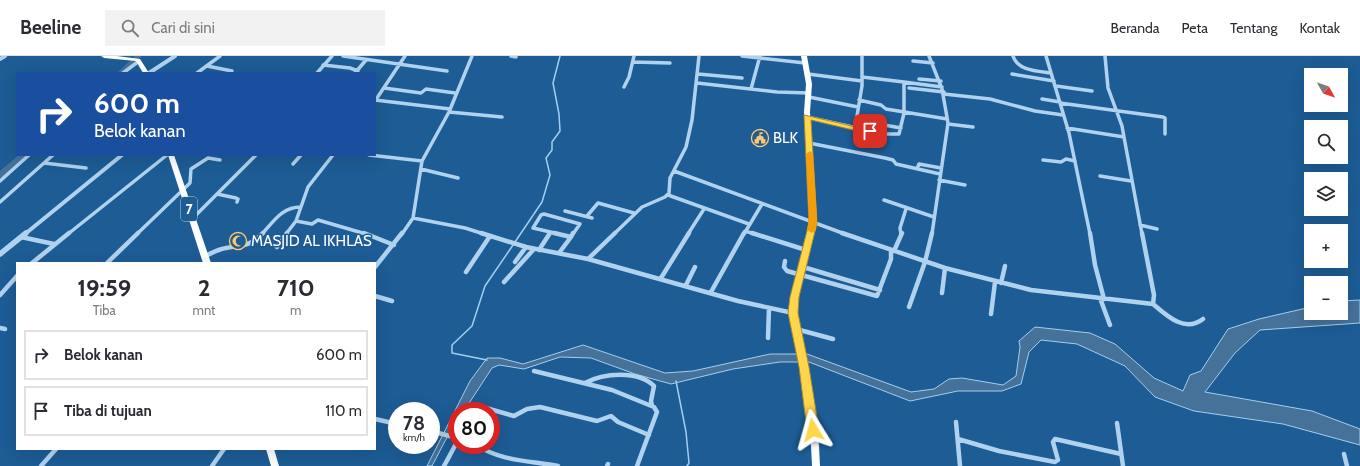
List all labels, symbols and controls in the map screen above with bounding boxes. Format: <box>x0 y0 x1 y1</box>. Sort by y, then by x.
search box <box>105 10 385 46</box>
text: Beeline <box>20 16 81 39</box>
icon: search <box>119 17 141 39</box>
text: Cari di sini <box>151 19 215 37</box>
text: Beranda <box>1111 19 1160 37</box>
text: Peta <box>1182 19 1208 37</box>
text: Tentang <box>1230 19 1277 37</box>
text: Kontak <box>1299 19 1340 37</box>
north arrow <box>1304 68 1348 112</box>
map controls <box>1304 68 1348 320</box>
text: 600 m <box>94 86 180 120</box>
icon: right <box>28 88 80 140</box>
pin <box>853 114 887 148</box>
text: Belok kanan <box>94 120 186 142</box>
icon: arrive <box>859 120 881 142</box>
button: search <box>1304 120 1348 164</box>
public building icon: BLK <box>750 128 770 148</box>
place label: BLK <box>773 129 798 147</box>
button: layers <box>1304 172 1348 216</box>
road number: 7 <box>181 197 197 221</box>
button: + <box>1304 224 1348 268</box>
mosque icon: MASJID AL IKHLAS <box>228 231 248 251</box>
place label: MASJID AL IKHLAS <box>251 232 372 250</box>
text: 19:59 <box>77 273 131 302</box>
text: 2 <box>198 273 210 302</box>
text: 710 <box>277 273 315 302</box>
button: − <box>1304 276 1348 320</box>
text: Tiba <box>93 302 116 318</box>
text: mnt <box>193 302 215 318</box>
text: m <box>290 302 301 318</box>
icon: right <box>30 344 52 366</box>
text: Belok kanan <box>64 346 143 364</box>
text: 600 m <box>316 346 362 364</box>
icon: arrive <box>30 400 52 422</box>
text: Tiba di tujuan <box>64 402 152 420</box>
text: 110 m <box>325 402 362 420</box>
speed limit sign: 80 <box>448 402 500 454</box>
position arrow <box>792 409 834 451</box>
text: 78 <box>403 411 425 435</box>
text: km/h <box>403 431 425 444</box>

